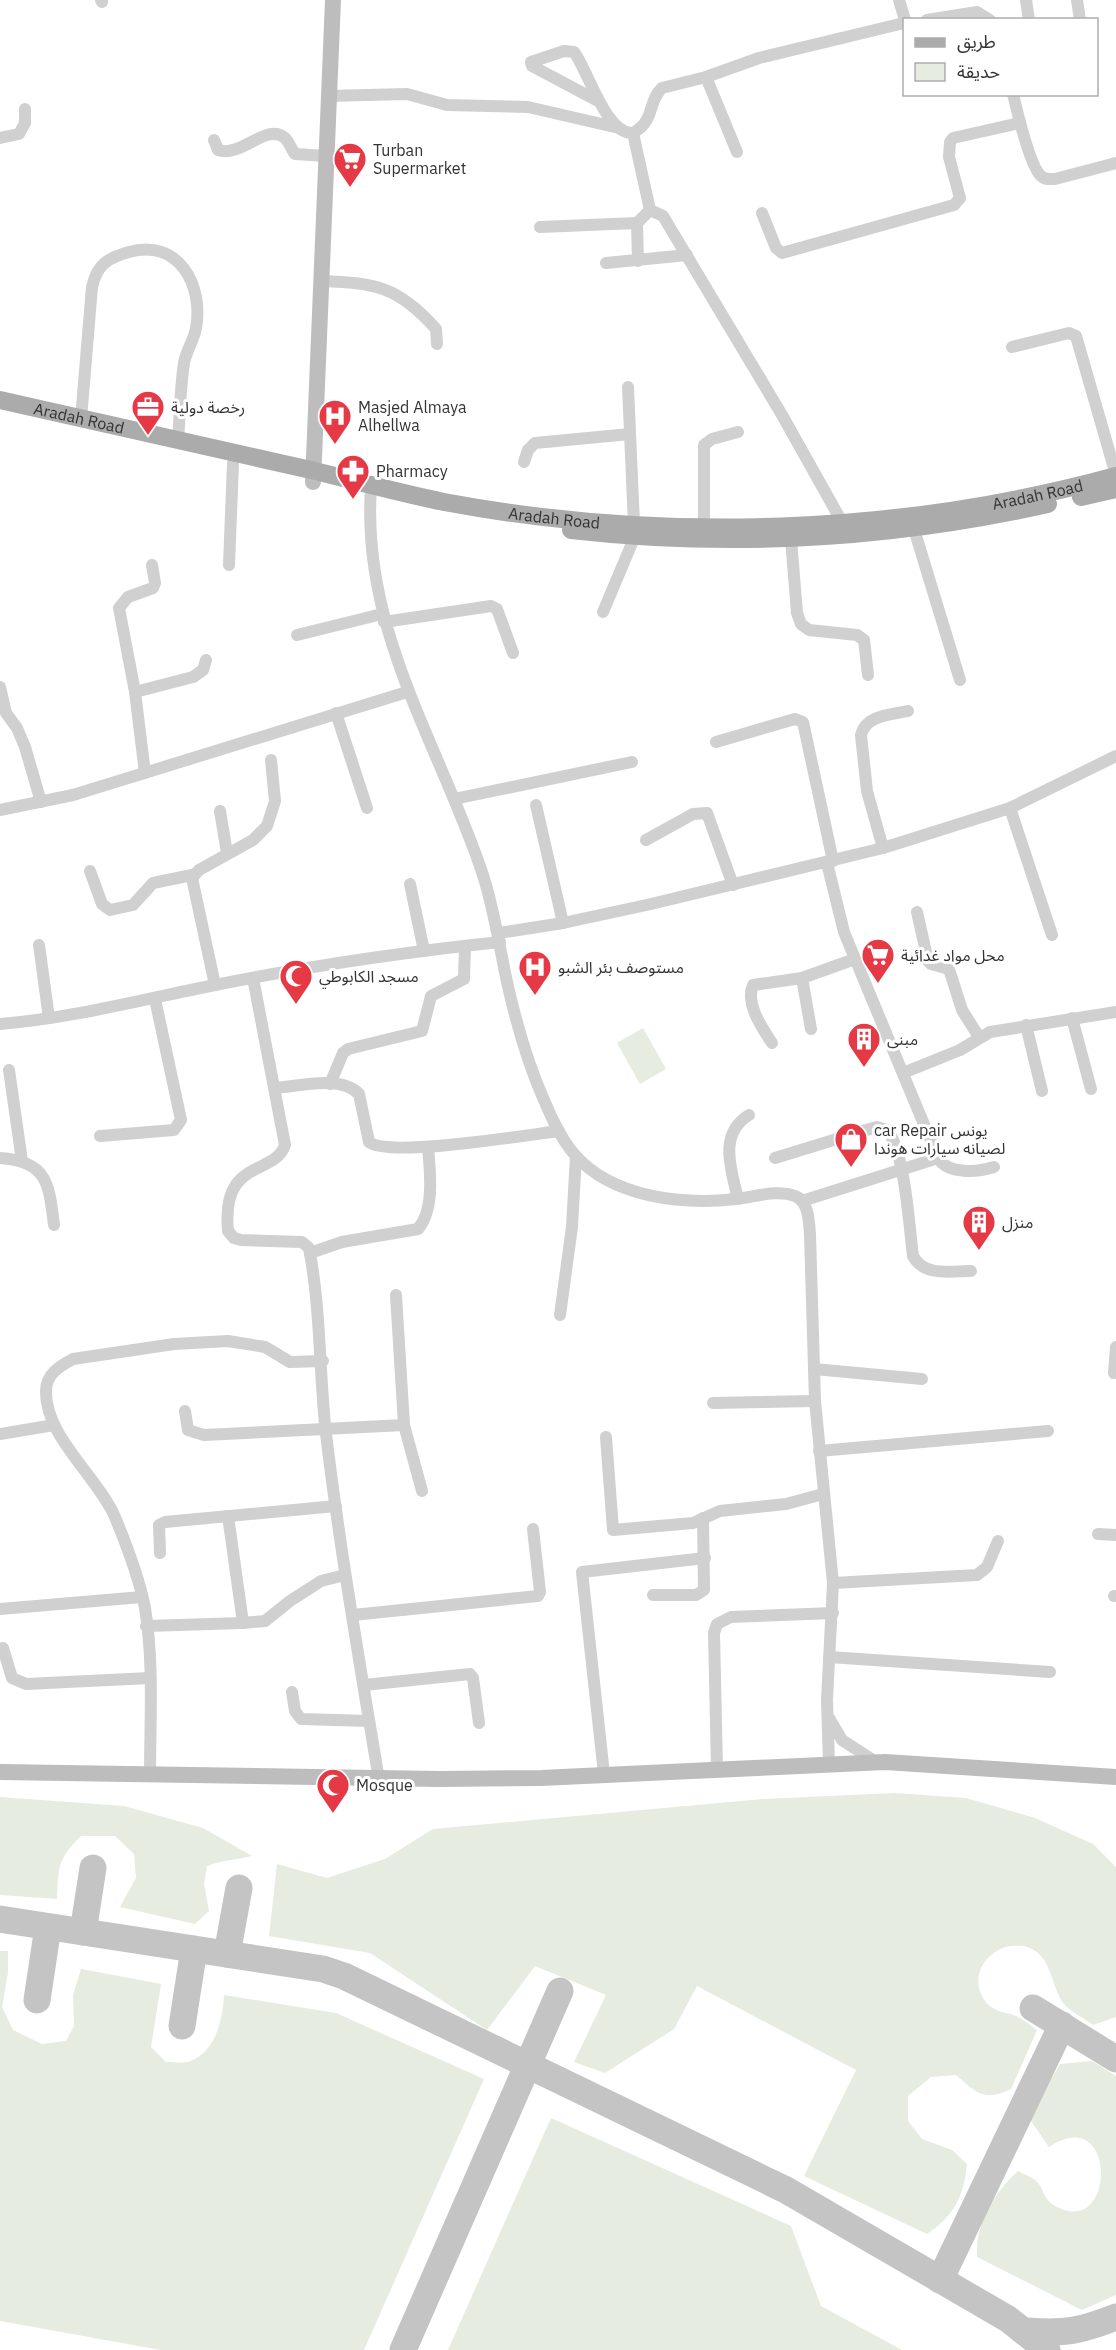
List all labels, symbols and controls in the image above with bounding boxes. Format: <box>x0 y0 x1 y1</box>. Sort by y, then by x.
legend <box>903 18 1098 96</box>
text: طريق <box>957 30 996 53</box>
text: حديقة <box>957 60 1000 83</box>
place label: Turban Supermarket <box>373 140 466 178</box>
supermarket icon: Turban Supermarket <box>332 141 368 188</box>
office icon: رخصة دولية <box>130 389 166 436</box>
place label: رخصة دولية <box>171 397 245 417</box>
place label: Masjed Almaya Alhellwa <box>358 397 467 435</box>
street label: Aradah Road <box>32 398 126 438</box>
hospital icon: Masjed Almaya Alhellwa <box>317 398 353 445</box>
pharmacy icon: Pharmacy <box>335 453 371 500</box>
place label: Pharmacy <box>376 461 448 481</box>
street label: Aradah Road <box>991 475 1085 514</box>
street label: Aradah Road <box>507 503 601 533</box>
supermarket icon: محل مواد غدائية <box>860 937 896 984</box>
place label: محل مواد غدائية <box>901 945 1005 965</box>
hospital icon: مستوصف بئر الشبو <box>517 949 553 996</box>
place label: مستوصف بئر الشبو <box>558 957 684 977</box>
mosque icon: مسجد الكابوطي <box>278 958 314 1005</box>
place label: مسجد الكابوطي <box>319 966 419 989</box>
building icon: مبنى <box>846 1021 882 1068</box>
place label: مبنى <box>887 1029 918 1049</box>
place label: car Repair يونس لصيانه سيارات هوندا <box>874 1120 1005 1158</box>
shop icon: car Repair يونس لصيانه سيارات هوندا <box>833 1121 869 1168</box>
building icon: منزل <box>961 1204 997 1251</box>
place label: منزل <box>1002 1212 1033 1233</box>
mosque icon: Mosque <box>315 1767 351 1814</box>
place label: Mosque <box>356 1775 413 1795</box>

